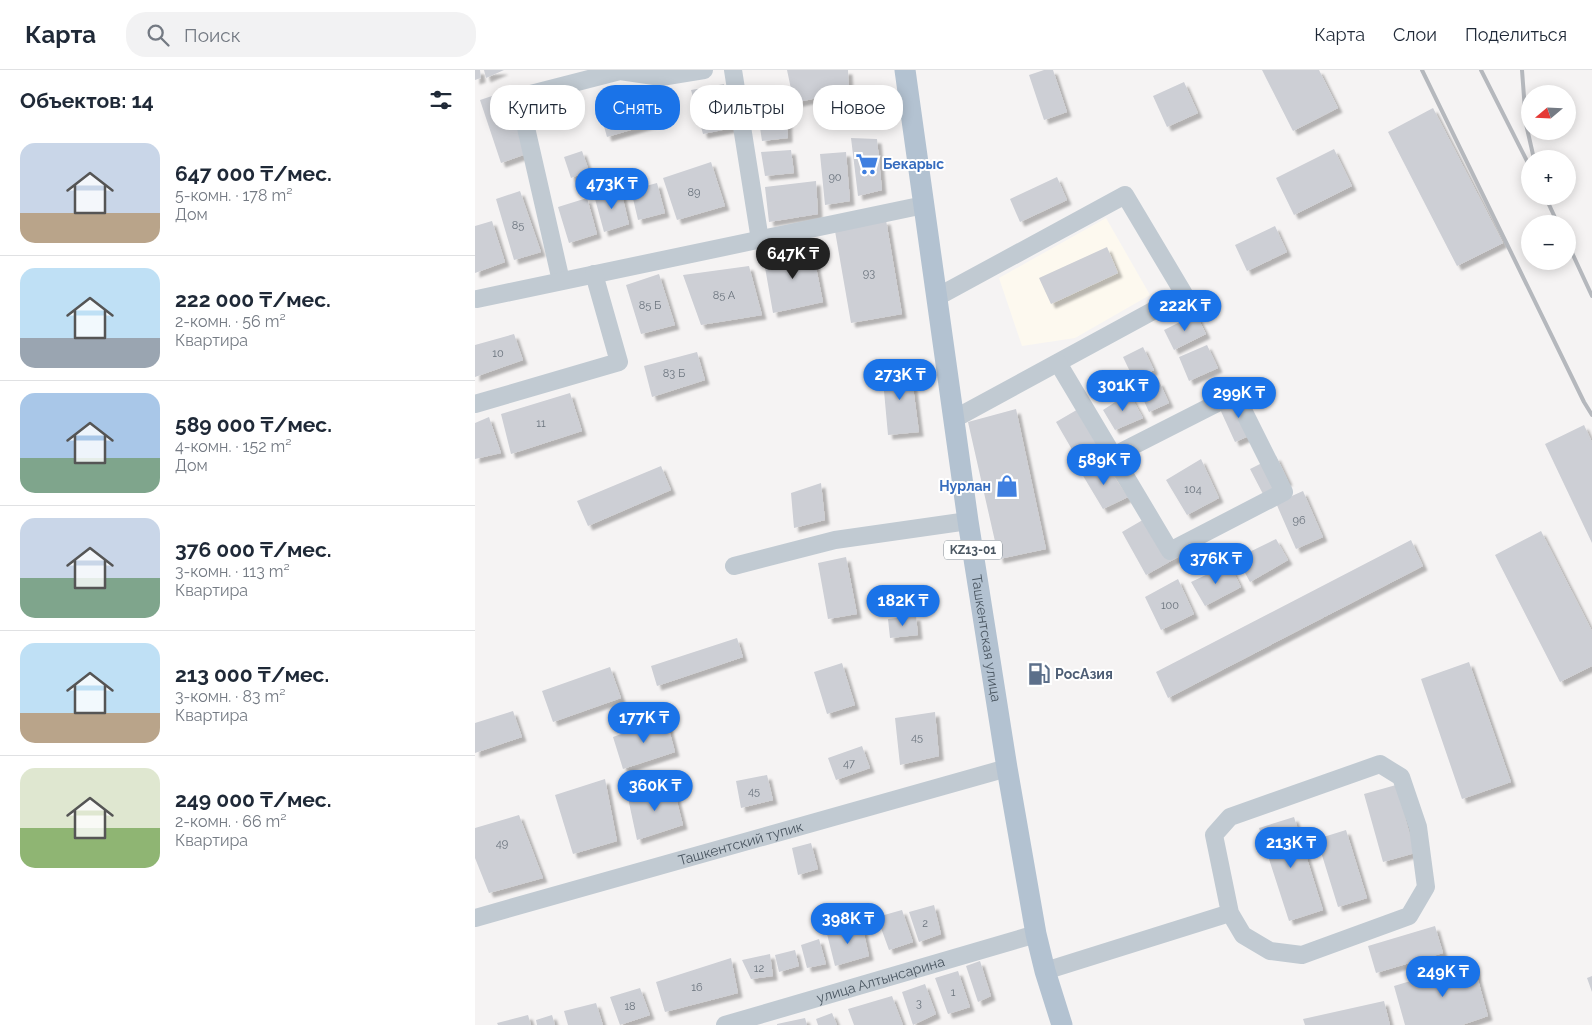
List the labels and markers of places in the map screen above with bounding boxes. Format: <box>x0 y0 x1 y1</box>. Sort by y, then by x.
supermarket icon: Бекарыс <box>854 151 880 177</box>
place label: Бекарыс <box>883 156 944 172</box>
pin: 473K ₸ <box>571 168 653 210</box>
pin: 647K ₸ <box>752 238 834 280</box>
pin: 222K ₸ <box>1144 290 1226 332</box>
pin: 273K ₸ <box>859 358 941 401</box>
pin: 301K ₸ <box>1082 370 1164 412</box>
pin: 299K ₸ <box>1198 376 1280 419</box>
pin: 589K ₸ <box>1063 444 1145 486</box>
shop icon: Нурлан <box>994 473 1020 499</box>
place label: Нурлан <box>939 478 991 494</box>
pin: 376K ₸ <box>1175 542 1257 585</box>
pin: 182K ₸ <box>862 584 944 627</box>
fuel station icon: РосАзия <box>1026 661 1052 687</box>
place label: РосАзия <box>1055 666 1113 682</box>
pin: 177K ₸ <box>603 702 685 744</box>
pin: 360K ₸ <box>614 770 696 812</box>
pin: 213K ₸ <box>1250 826 1332 869</box>
pin: 398K ₸ <box>807 902 889 945</box>
pin: 249K ₸ <box>1402 956 1484 998</box>

